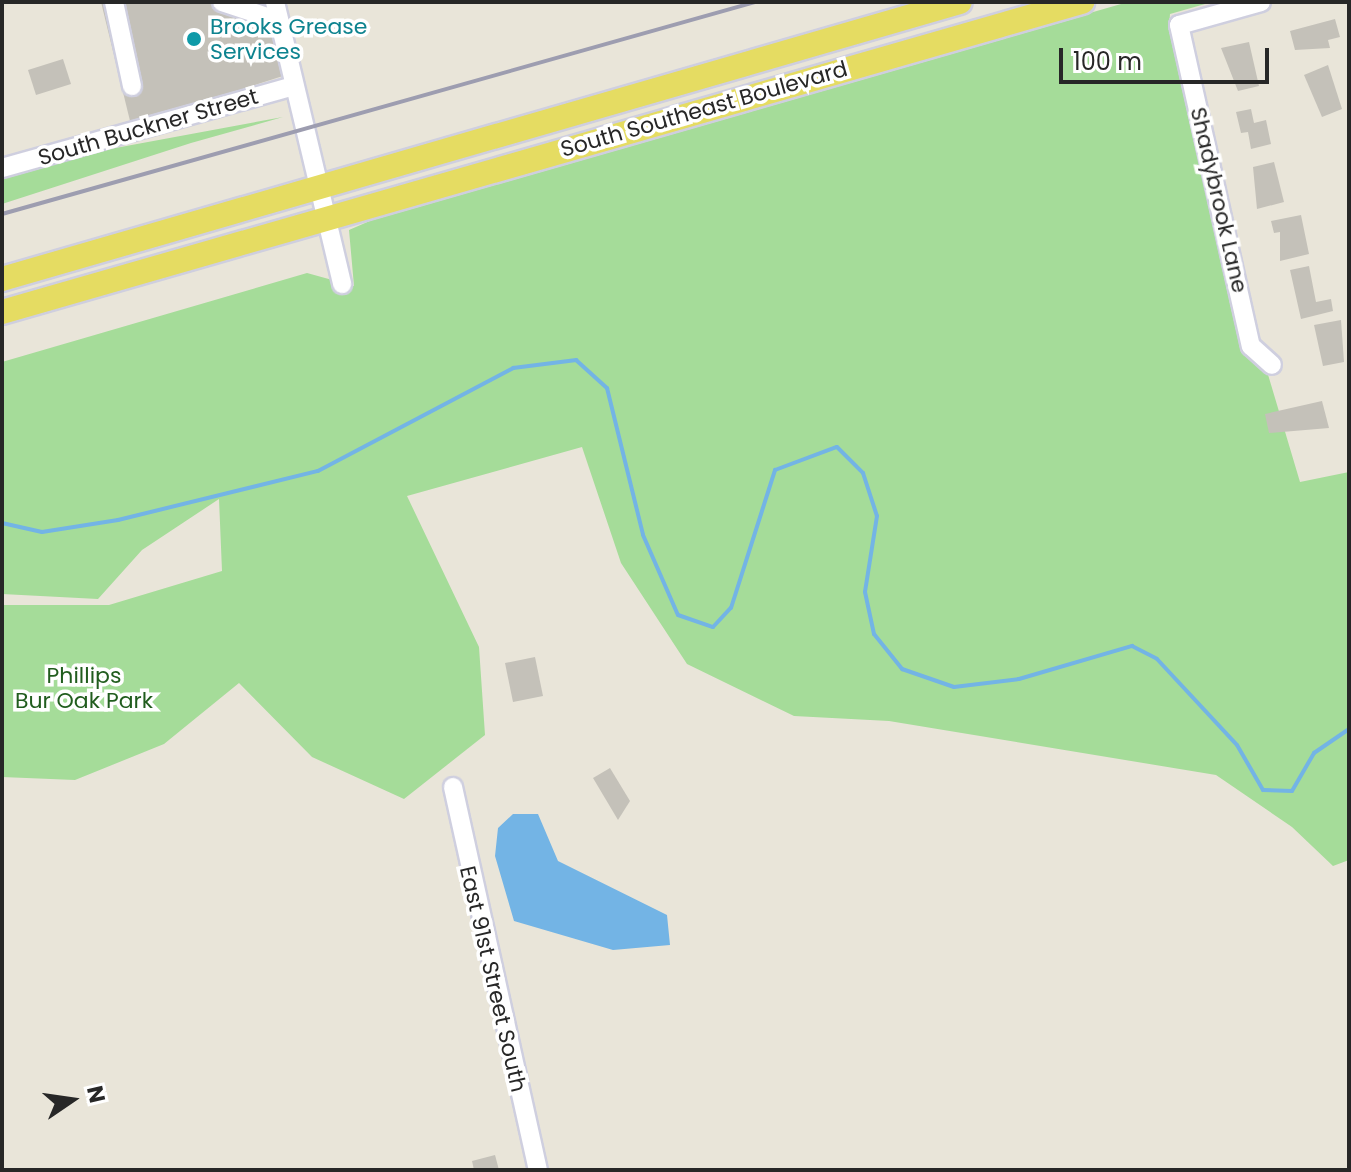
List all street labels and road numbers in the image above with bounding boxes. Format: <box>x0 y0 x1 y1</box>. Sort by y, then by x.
street label: South Southeast Boulevard <box>558 55 850 163</box>
street label: South Buckner Street <box>35 83 261 171</box>
street label: Shadybrook Lane <box>1185 105 1253 295</box>
street label: East 91st Street South <box>454 863 532 1095</box>

